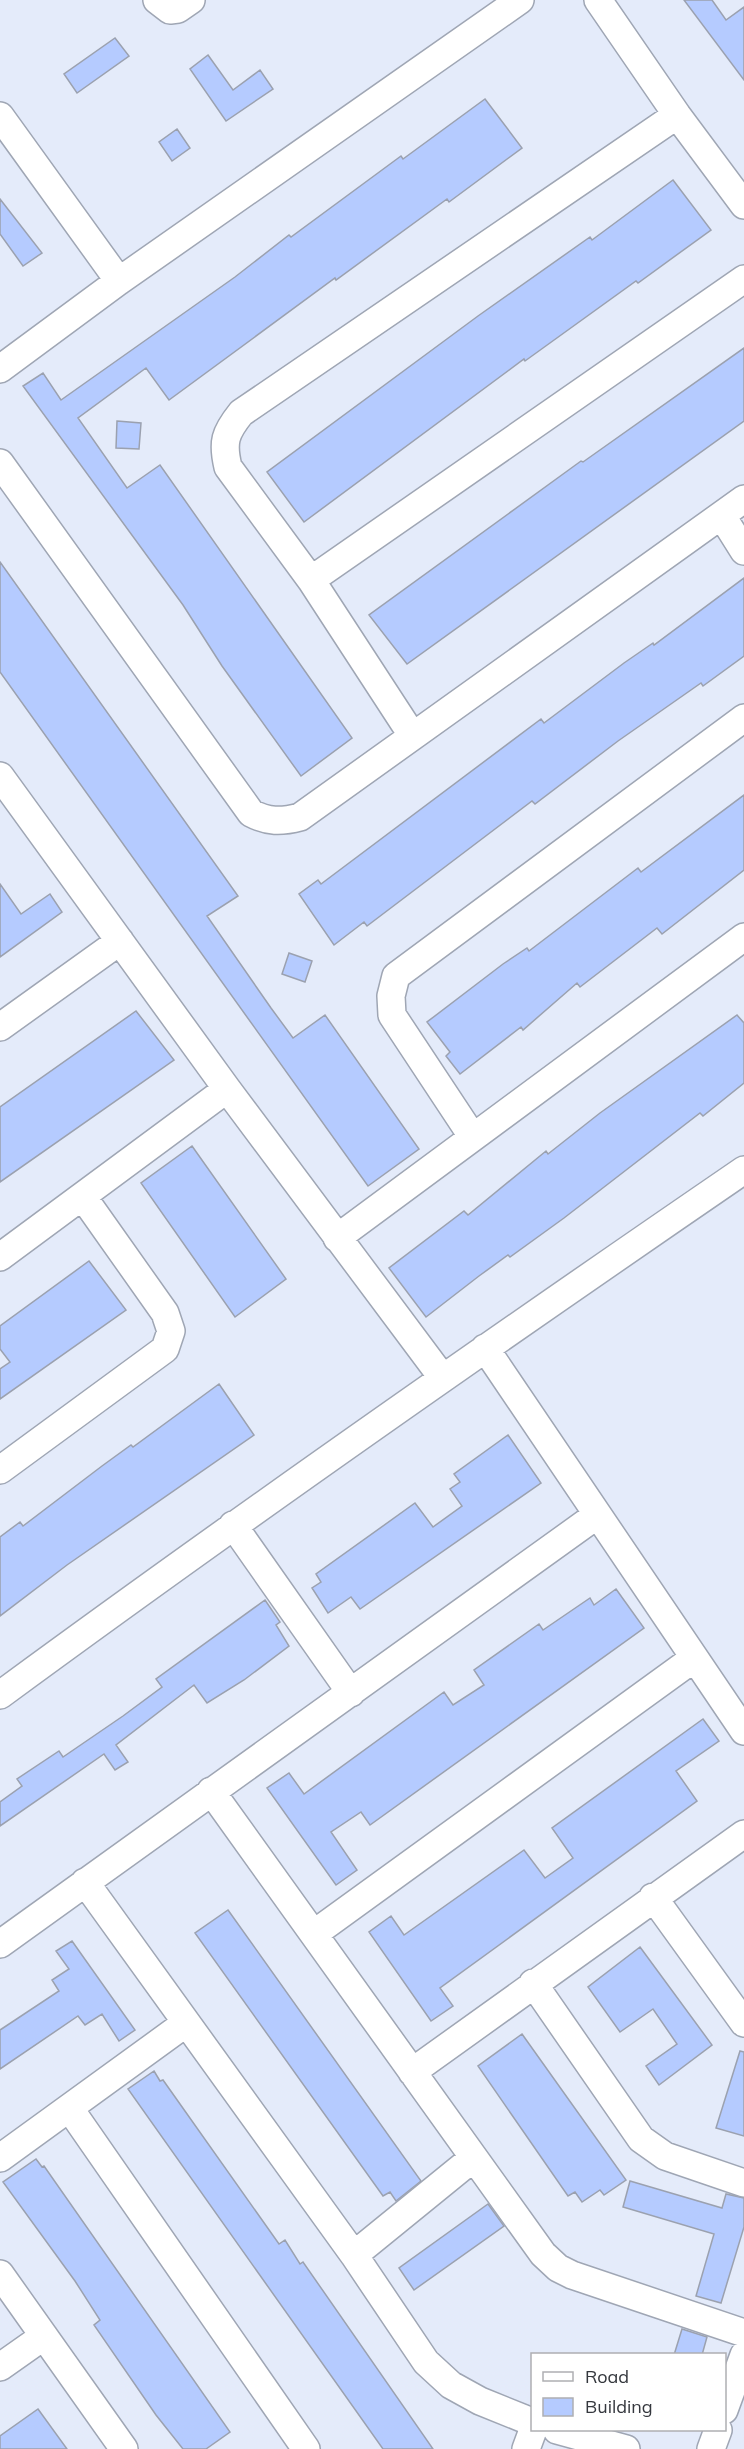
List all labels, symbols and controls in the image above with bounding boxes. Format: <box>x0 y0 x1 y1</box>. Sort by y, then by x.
legend <box>531 2353 726 2431</box>
text: Road <box>585 2365 629 2388</box>
text: Building <box>585 2395 653 2418</box>

